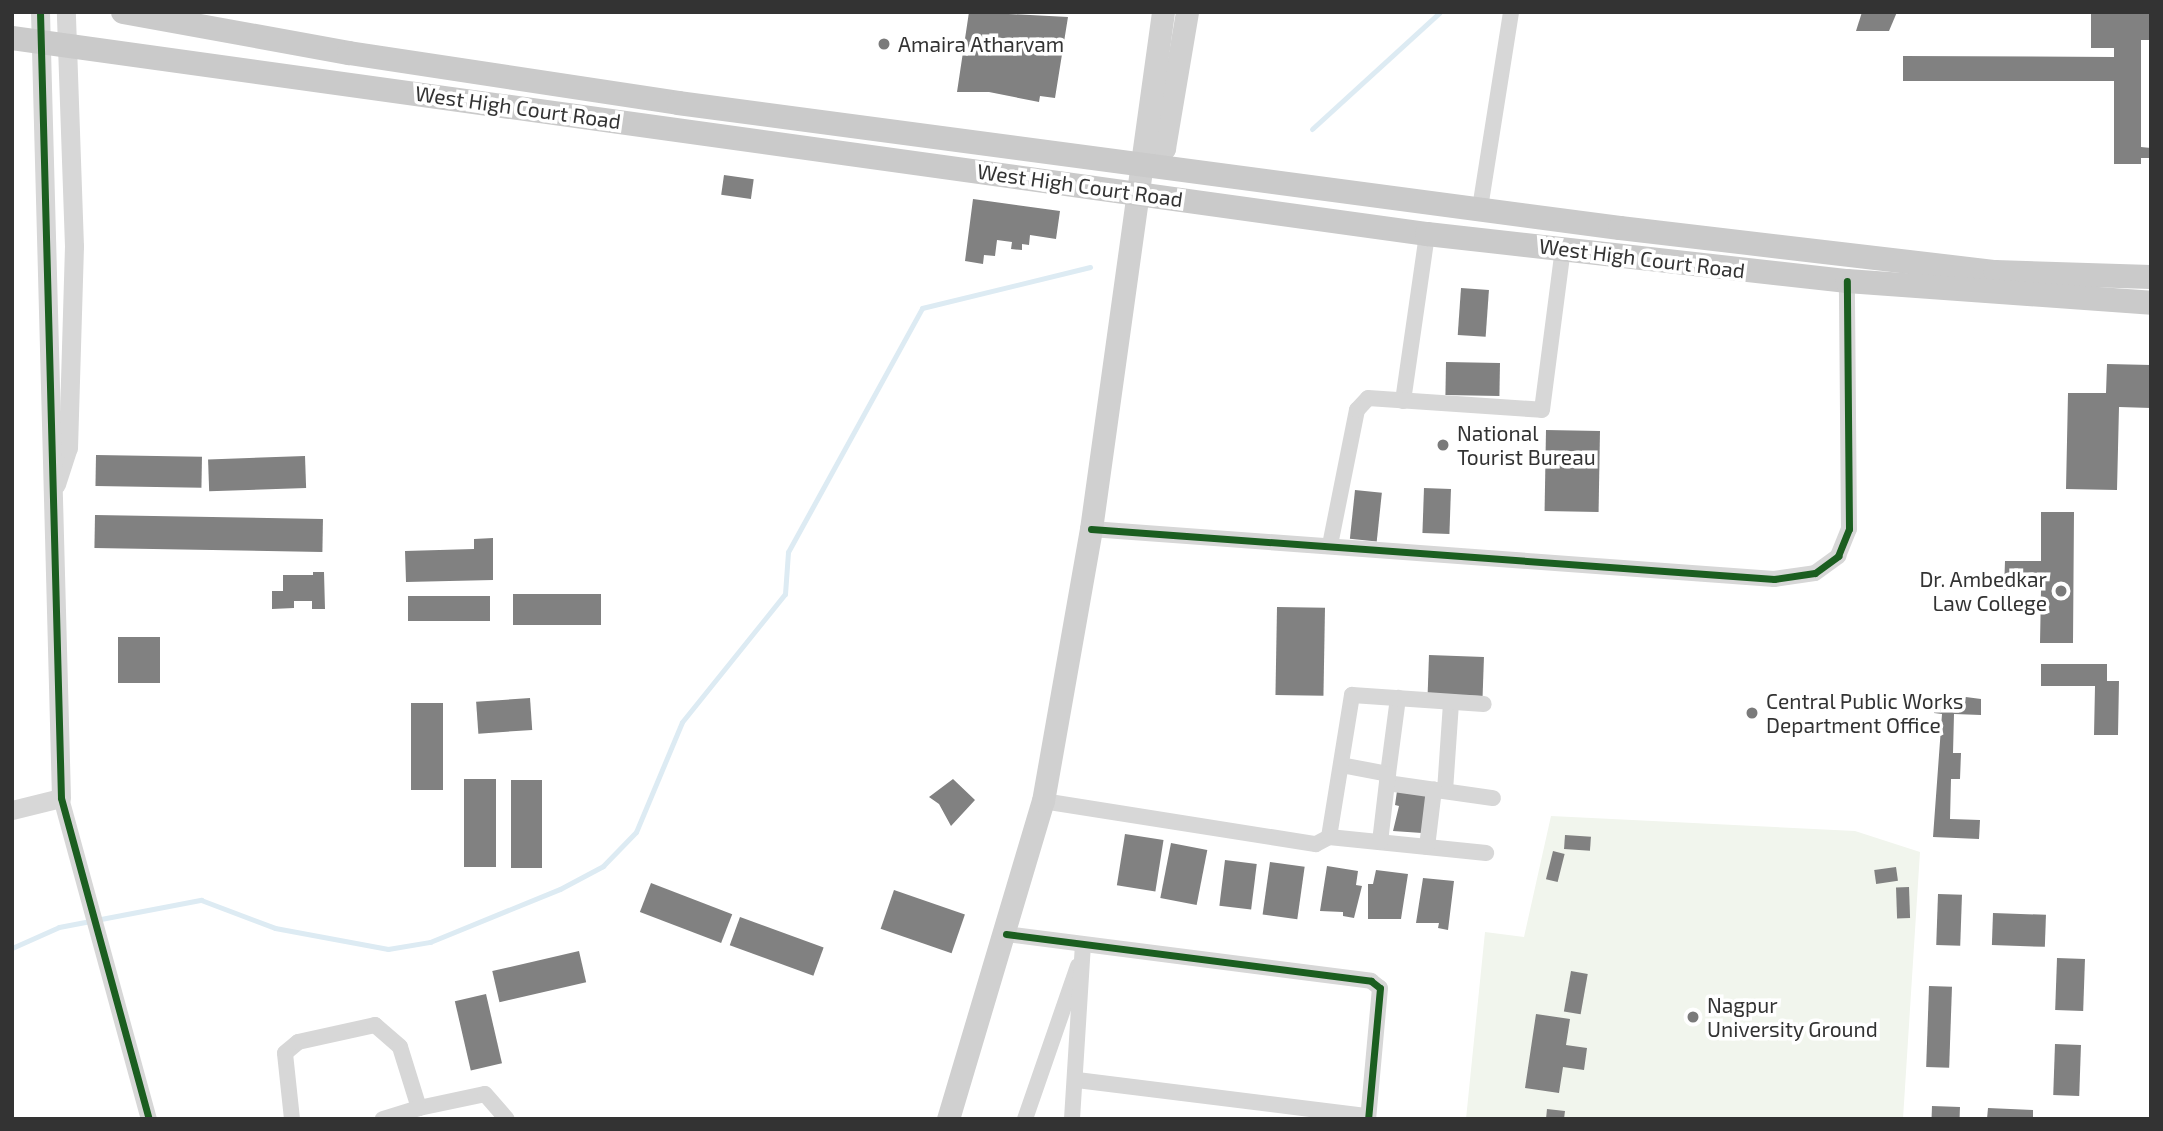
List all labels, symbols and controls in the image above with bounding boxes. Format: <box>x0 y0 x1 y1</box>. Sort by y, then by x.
place label: Amaira Atharvam <box>898 31 1065 57</box>
marker: Amaira Atharvam <box>876 36 892 52</box>
street label: West High Court Road <box>414 80 622 134</box>
street label: West High Court Road <box>976 158 1184 212</box>
street label: West High Court Road <box>1538 233 1746 283</box>
place label: National Tourist Bureau <box>1457 420 1596 470</box>
marker: National Tourist Bureau <box>1435 437 1451 453</box>
place label: Dr. Ambedkar Law College <box>1919 566 2047 616</box>
marker: Dr. Ambedkar Law College <box>2053 583 2069 599</box>
place label: Central Public Works Department Office <box>1766 688 1964 738</box>
marker: Central Public Works Department Office <box>1744 705 1760 721</box>
place label: Nagpur University Ground <box>1707 992 1878 1042</box>
marker: Nagpur University Ground <box>1685 1009 1701 1025</box>

